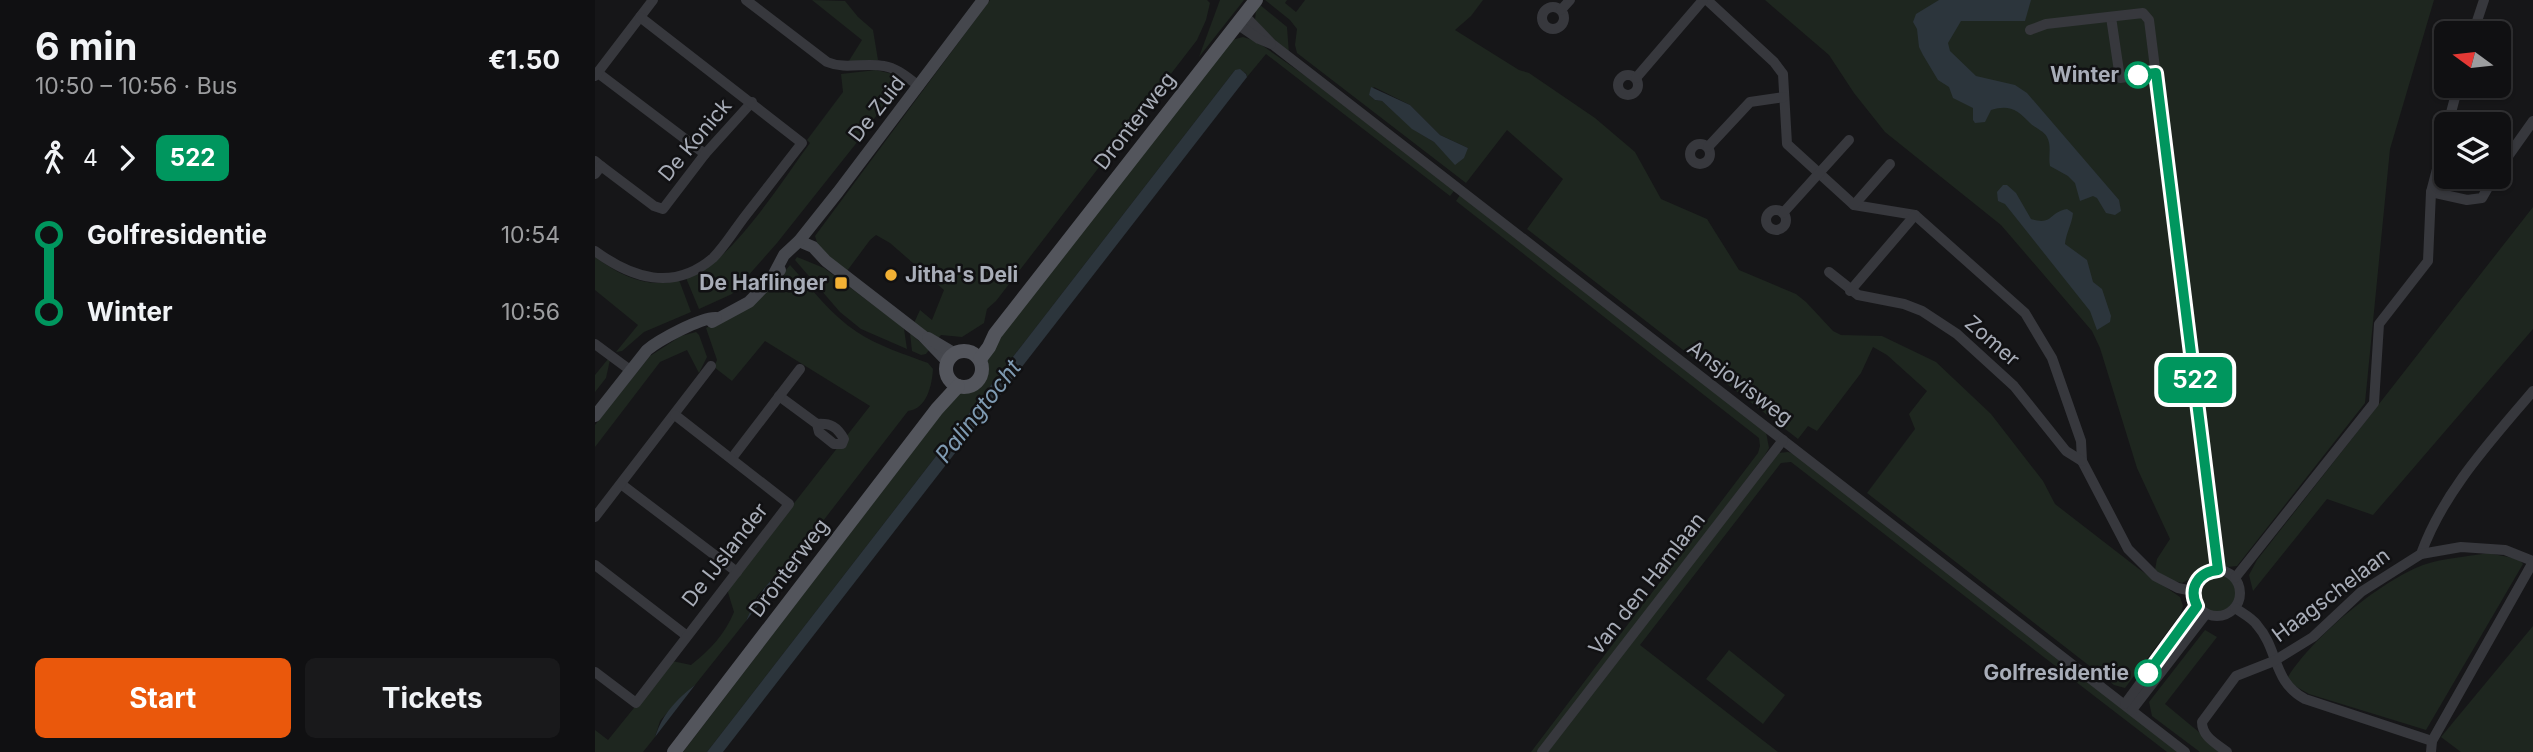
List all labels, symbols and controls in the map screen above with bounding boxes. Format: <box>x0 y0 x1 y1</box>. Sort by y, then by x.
north arrow <box>2434 21 2511 98</box>
map controls <box>2434 21 2511 189</box>
text: 6 min <box>35 23 137 69</box>
text: €1.50 <box>488 44 560 75</box>
place label: Winter <box>2050 62 2119 87</box>
marker: Winter <box>2125 62 2151 88</box>
street label: Dronterweg <box>1089 67 1180 174</box>
street label: De Zuid <box>843 71 910 147</box>
text: 10:50 – 10:56 · Bus <box>35 72 238 100</box>
street label: De Konick <box>653 93 737 186</box>
button: layers <box>2434 112 2511 189</box>
icon: walk <box>35 139 73 177</box>
icon: forward <box>108 139 146 177</box>
text: 522 <box>170 143 215 172</box>
text: 4 <box>83 144 98 172</box>
text: Golfresidentie <box>87 219 267 250</box>
text: 10:54 <box>501 221 560 249</box>
place label: Jitha's Deli <box>905 262 1018 287</box>
marker: Jitha's Deli <box>883 267 899 283</box>
place label: De Haflinger <box>699 270 827 295</box>
marker: De Haflinger <box>833 275 849 291</box>
text: Winter <box>87 296 173 327</box>
text: 10:56 <box>501 298 560 326</box>
street label: Zomer <box>1960 310 2025 371</box>
street label: Ansjovisweg <box>1683 335 1798 430</box>
water label: Palingtocht <box>929 354 1027 468</box>
line badge: 522 <box>2155 357 2235 403</box>
text: 522 <box>2172 365 2218 394</box>
street label: De IJslander <box>676 498 773 611</box>
street label: Van den Hamlaan <box>1583 508 1710 660</box>
street label: Dronterweg <box>744 514 834 622</box>
street label: Haagschelaan <box>2267 542 2394 647</box>
button: Start <box>35 658 291 738</box>
button: Tickets <box>305 658 560 738</box>
place label: Golfresidentie <box>1984 660 2129 685</box>
marker: Golfresidentie <box>2135 660 2161 686</box>

